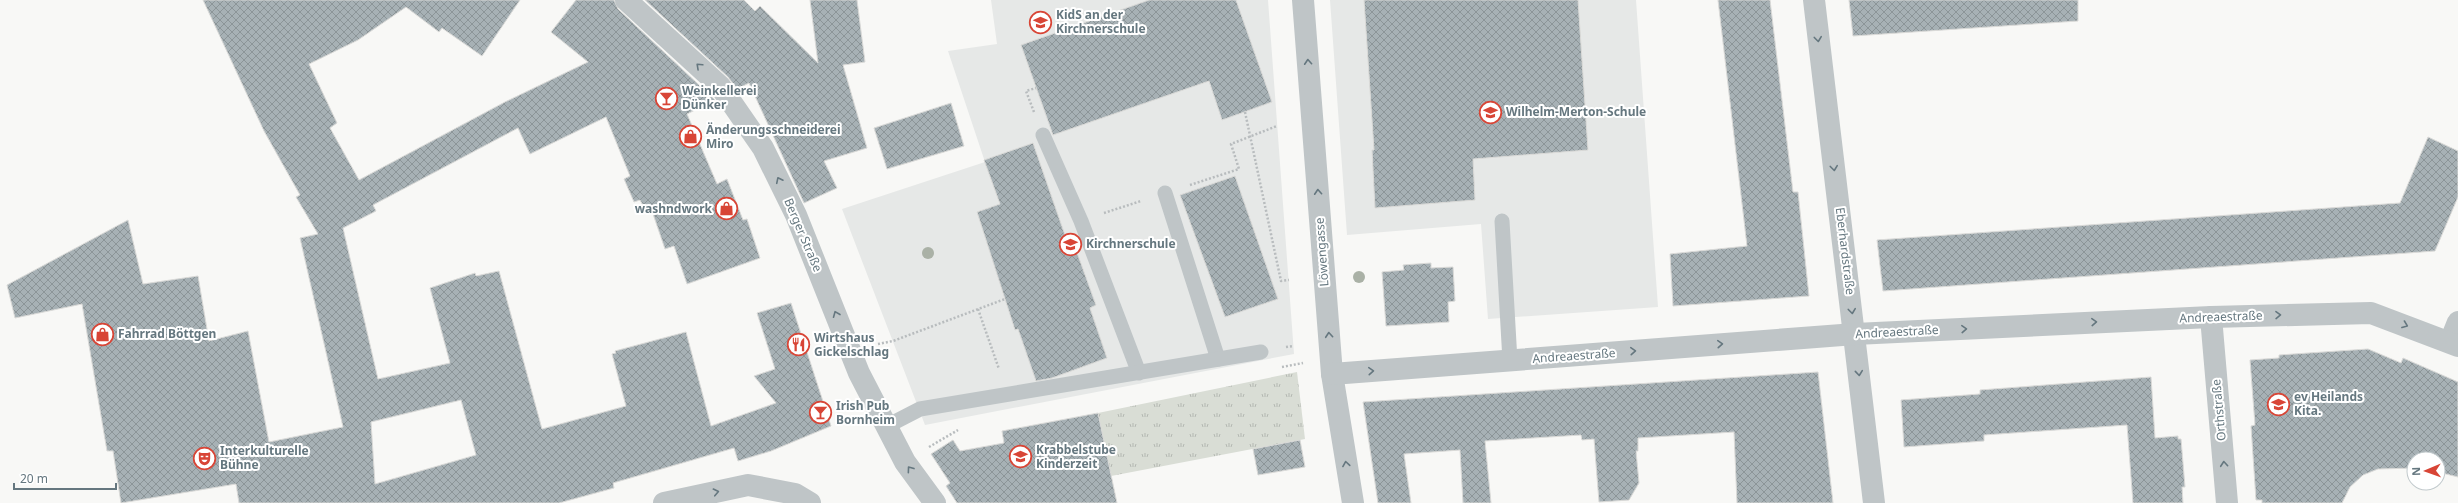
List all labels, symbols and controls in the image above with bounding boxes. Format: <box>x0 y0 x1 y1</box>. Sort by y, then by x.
place label: KidS an der Kirchnerschule <box>1056 6 1146 37</box>
school or university icon: KidS an der Kirchnerschule <box>1027 9 1053 35</box>
one-way arrow <box>1814 36 1823 42</box>
one-way arrow <box>1303 59 1312 65</box>
one-way arrow <box>697 64 704 71</box>
place label: Weinkellerei Dünker <box>682 82 757 113</box>
bar icon: Weinkellerei Dünker <box>653 85 679 111</box>
school or university icon: Wilhelm-Merton-Schule <box>1478 99 1504 125</box>
place label: Wilhelm-Merton-Schule <box>1506 103 1646 120</box>
place label: Änderungsschneiderei Miro <box>706 121 841 152</box>
shop icon: Änderungsschneiderei Miro <box>678 124 704 150</box>
one-way arrow <box>1830 165 1839 171</box>
one-way arrow <box>776 176 784 184</box>
one-way arrow <box>1313 189 1322 195</box>
street label: Berger Straße <box>780 195 827 274</box>
shop icon: washndwork <box>714 196 740 222</box>
place label: washndwork <box>635 200 713 217</box>
street label: Eberhardstraße <box>1832 206 1859 296</box>
street label: Löwengasse <box>1311 217 1332 287</box>
school or university icon: Kirchnerschule <box>1058 231 1084 257</box>
place label: Kirchnerschule <box>1086 235 1176 252</box>
street label: Andreaestraße <box>2179 307 2263 326</box>
one-way arrow <box>1847 308 1856 314</box>
one-way arrow <box>832 311 840 318</box>
one-way arrow <box>2275 311 2281 319</box>
one-way arrow <box>2091 318 2097 327</box>
shop icon: Fahrrad Böttgen <box>89 321 115 347</box>
street label: Andreaestraße <box>1855 321 1939 342</box>
one-way arrow <box>2402 321 2409 329</box>
one-way arrow <box>1961 324 1967 333</box>
place label: Fahrrad Böttgen <box>118 325 216 342</box>
place label: Wirtshaus Gickelschlag <box>814 329 889 360</box>
restaurant icon: Wirtshaus Gickelschlag <box>786 332 812 358</box>
one-way arrow <box>1324 332 1333 338</box>
one-way arrow <box>1717 340 1723 349</box>
street label: Andreaestraße <box>1532 344 1616 367</box>
one-way arrow <box>1630 347 1636 356</box>
one-way arrow <box>1368 367 1374 376</box>
one-way arrow <box>1855 370 1864 376</box>
street label: Orthstraße <box>2207 378 2230 442</box>
place label: ev Heilands Kita. <box>2294 388 2363 419</box>
school or university icon: ev Heilands Kita. <box>2266 391 2292 417</box>
place label: Irish Pub Bornheim <box>836 397 895 428</box>
bar icon: Irish Pub Bornheim <box>808 400 834 426</box>
place label: Krabbelstube Kinderzeit <box>1036 441 1116 472</box>
place label: Interkulturelle Bühne <box>220 442 309 473</box>
school or university icon: Krabbelstube Kinderzeit <box>1007 444 1033 470</box>
theatre icon: Interkulturelle Bühne <box>192 445 218 471</box>
north arrow <box>2406 451 2446 491</box>
one-way arrow <box>1343 461 1351 468</box>
one-way arrow <box>2220 461 2229 467</box>
scale bar <box>14 465 116 491</box>
one-way arrow <box>907 466 915 473</box>
text: N <box>2408 467 2423 476</box>
text: 20 m <box>20 470 48 487</box>
one-way arrow <box>713 488 719 496</box>

